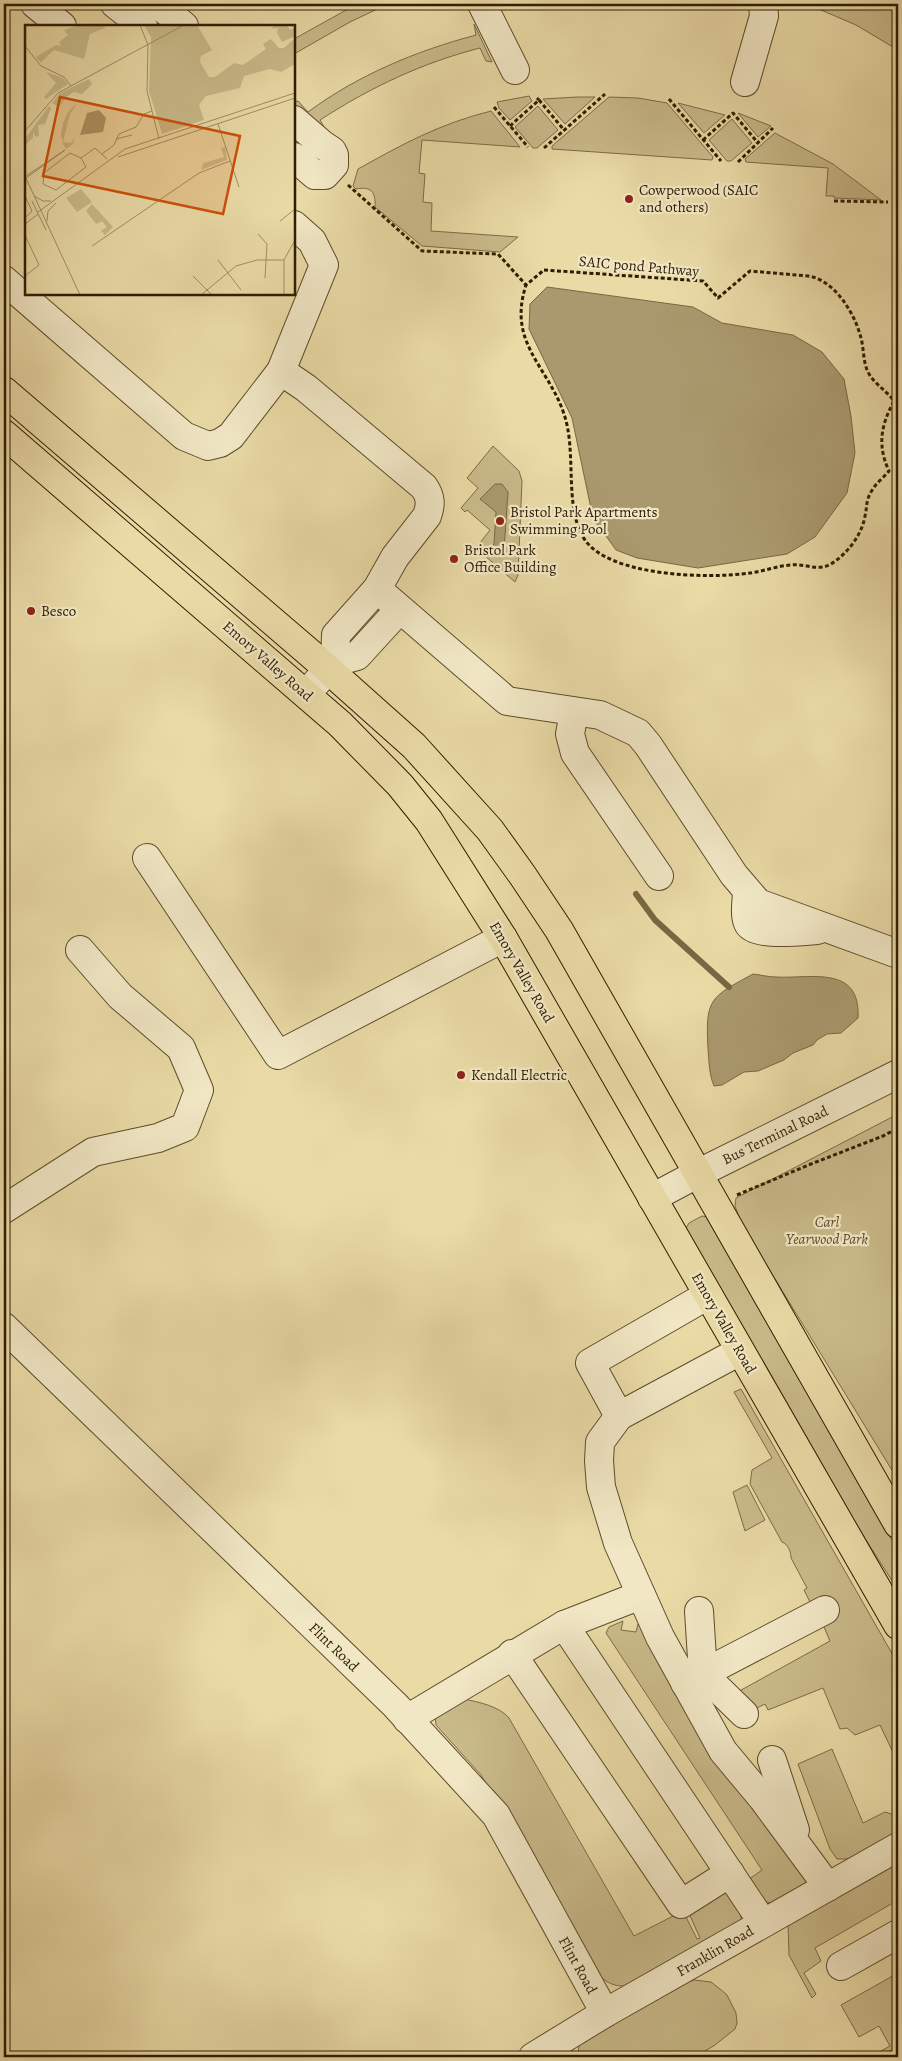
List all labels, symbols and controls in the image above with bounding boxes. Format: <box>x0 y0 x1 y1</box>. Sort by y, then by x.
inset map <box>25 25 295 295</box>
place label: Cowperwood (SAIC and others) <box>639 180 758 217</box>
marker: Cowperwood (SAIC and others) <box>623 193 635 205</box>
street label: SAIC pond Pathway <box>578 251 700 281</box>
place label: Bristol Park Apartments Swimming Pool <box>510 502 657 539</box>
marker: Bristol Park Apartments Swimming Pool <box>494 515 506 527</box>
place label: Bristol Park Office Building <box>464 540 557 577</box>
marker: Bristol Park Office Building <box>448 553 460 565</box>
place label: Besco <box>41 601 76 621</box>
marker: Besco <box>25 605 37 617</box>
street label: Emory Valley Road <box>218 616 318 707</box>
street label: Emory Valley Road <box>485 918 560 1027</box>
place label: Kendall Electric <box>471 1065 567 1085</box>
marker: Kendall Electric <box>455 1069 467 1081</box>
street label: Bus Terminal Road <box>719 1100 832 1169</box>
park label: Carl Yearwood Park <box>786 1212 868 1249</box>
street label: Emory Valley Road <box>687 1269 762 1378</box>
street label: Flint Road <box>304 1618 364 1677</box>
street label: Franklin Road <box>673 1920 758 1981</box>
street label: Flint Road <box>554 1933 602 1998</box>

